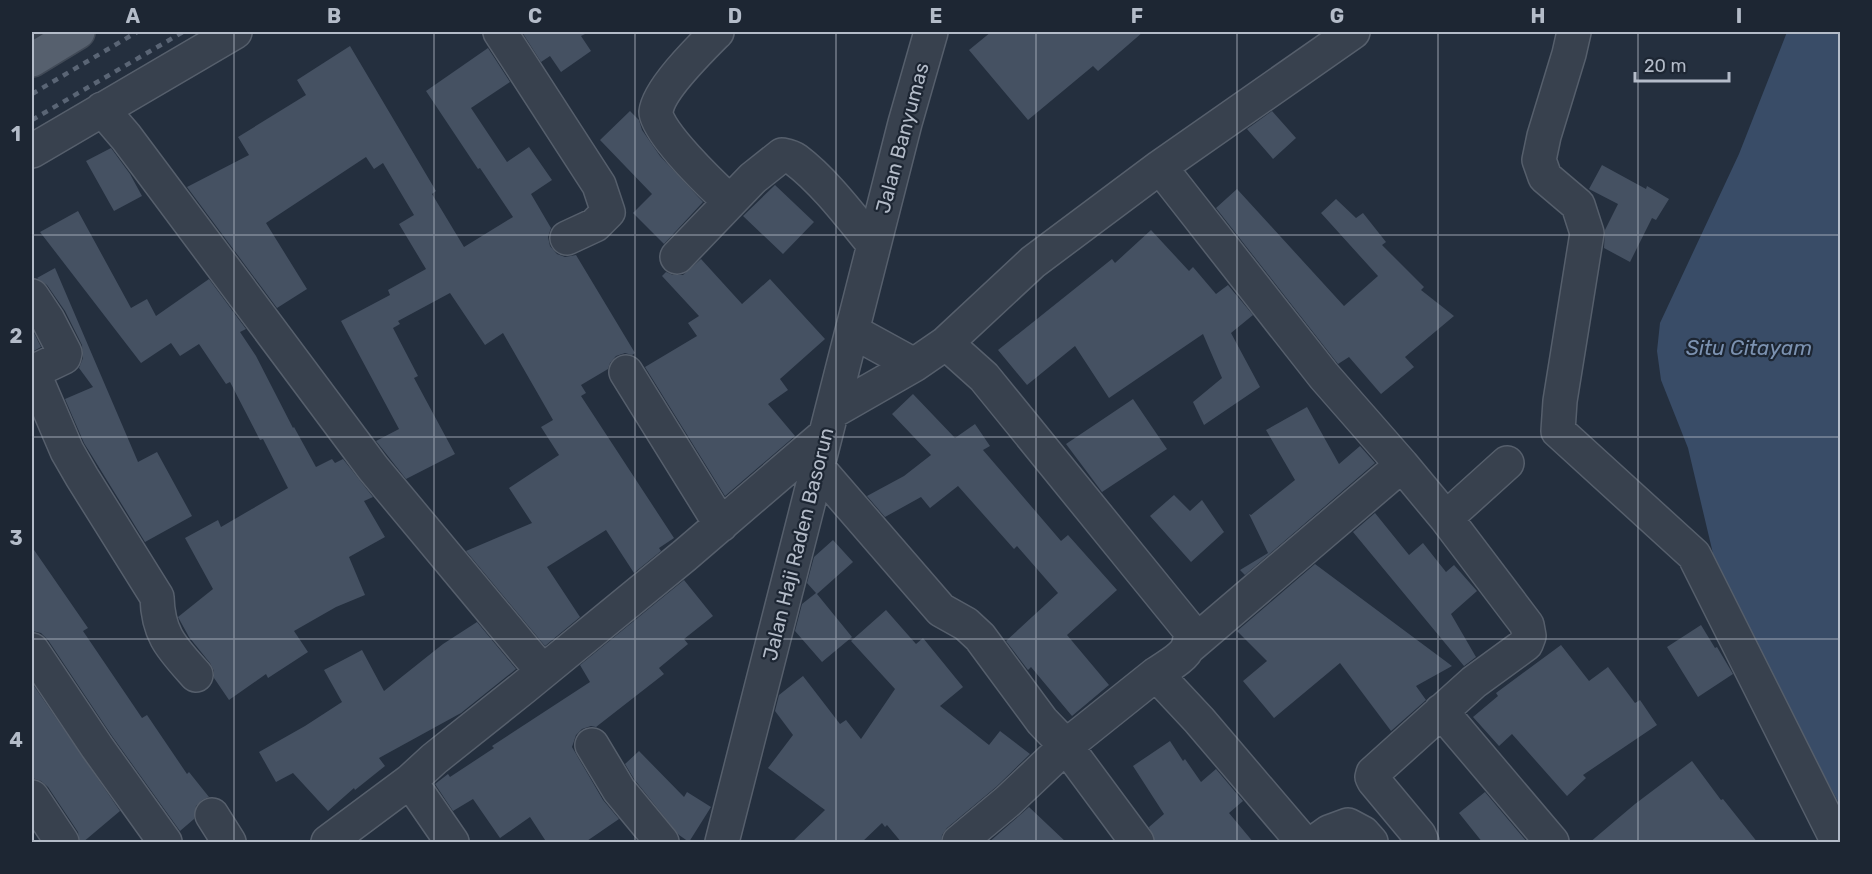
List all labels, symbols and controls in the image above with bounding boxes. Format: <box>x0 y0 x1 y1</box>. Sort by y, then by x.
text: A <box>126 4 141 28</box>
text: B <box>327 4 341 28</box>
text: C <box>528 4 542 28</box>
text: D <box>728 4 742 28</box>
text: E <box>930 4 942 28</box>
text: F <box>1131 4 1143 28</box>
text: G <box>1330 4 1344 28</box>
text: H <box>1531 4 1545 28</box>
text: I <box>1736 4 1742 28</box>
scale bar <box>1635 45 1730 83</box>
text: 20 m <box>1644 55 1686 77</box>
street label: Jalan Banyumas <box>870 60 934 216</box>
text: 1 <box>11 122 21 146</box>
text: 2 <box>10 324 23 348</box>
water label: Situ Citayam <box>1686 335 1812 360</box>
street label: Jalan Haji Raden Basorun <box>757 425 839 663</box>
text: 3 <box>9 526 23 550</box>
text: 4 <box>9 728 23 752</box>

